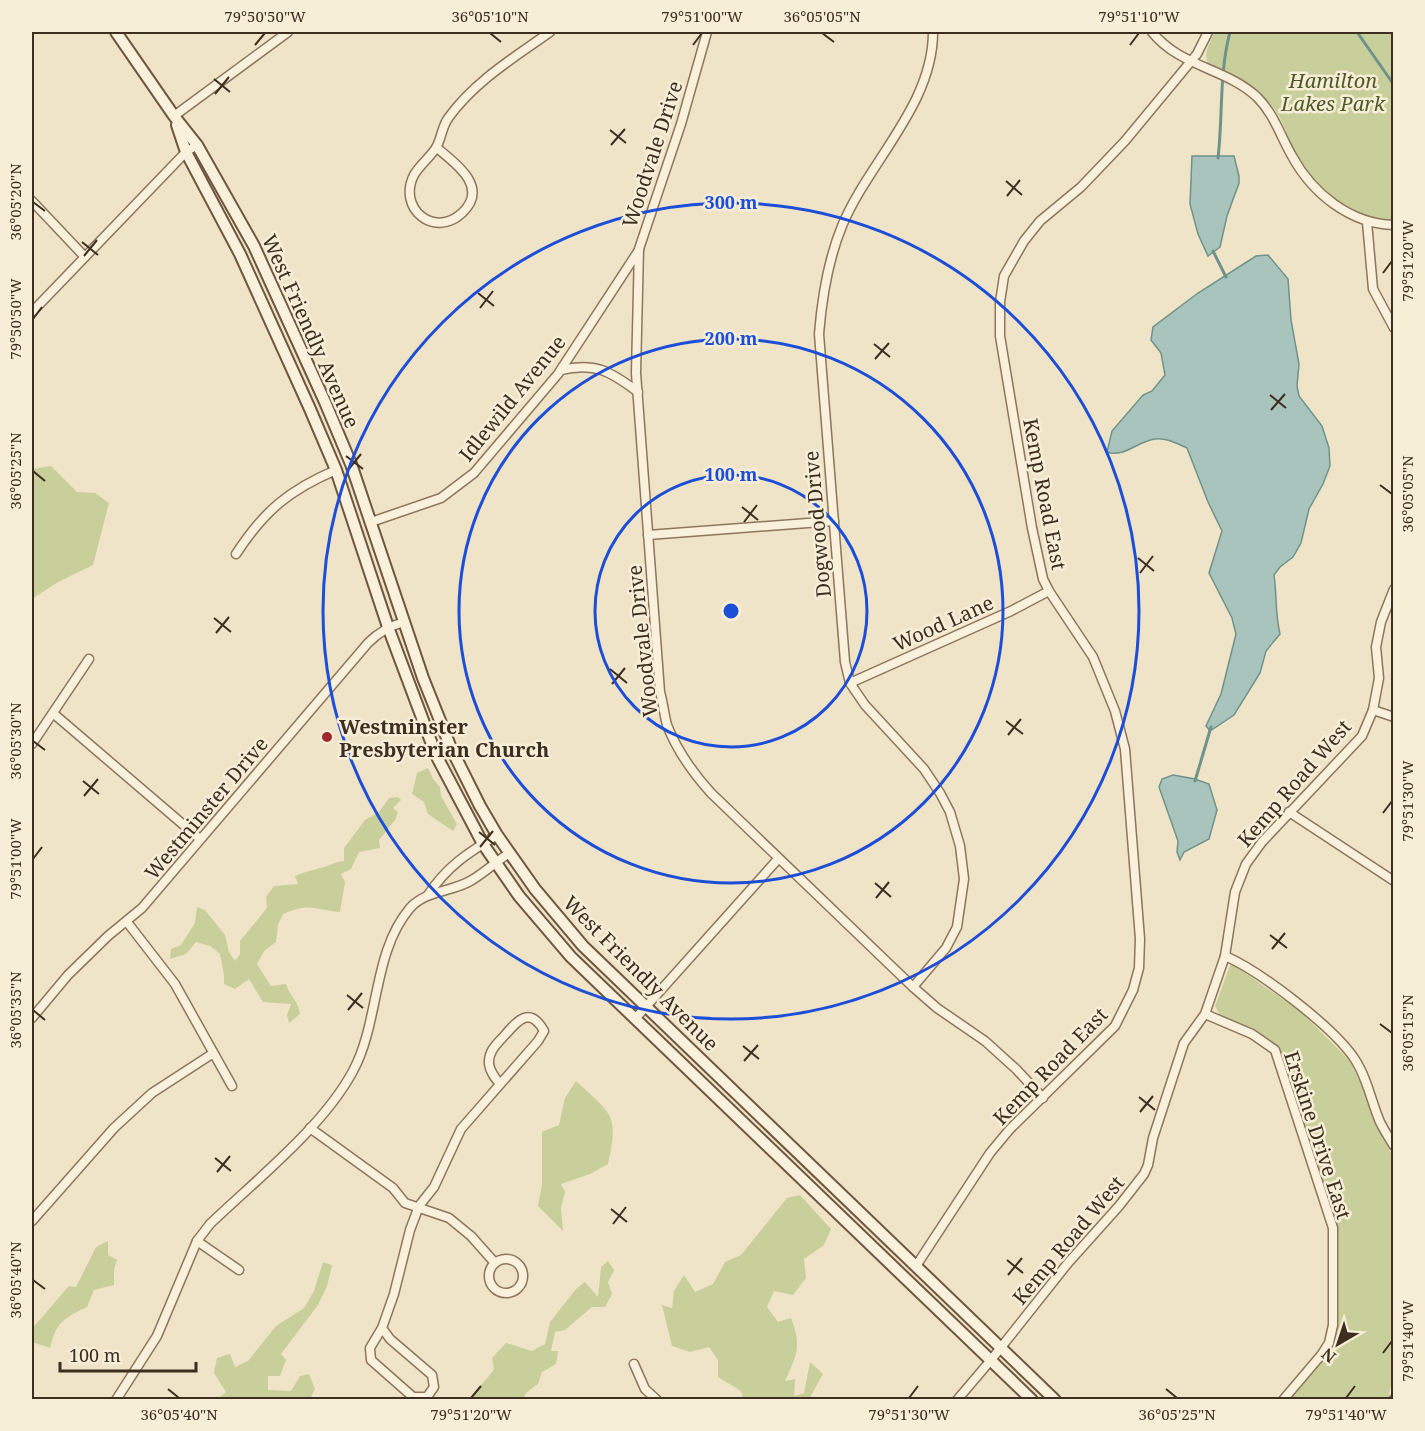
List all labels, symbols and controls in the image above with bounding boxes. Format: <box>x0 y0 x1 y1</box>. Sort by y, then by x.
text: 79°50'50"W <box>224 6 306 26</box>
text: 36°05'10"N <box>451 6 529 26</box>
text: 79°51'00"W <box>661 6 743 26</box>
text: 36°05'05"N <box>783 6 861 26</box>
text: 79°51'10"W <box>1098 6 1180 26</box>
park label: Hamilton Lakes Park <box>1280 67 1386 117</box>
street label: Woodvale Drive <box>616 77 688 231</box>
text: 36°05'20"N <box>5 163 25 241</box>
text: 300 m <box>705 190 758 214</box>
text: 79°51'20"W <box>1397 220 1417 302</box>
street label: West Friendly Avenue <box>256 230 366 432</box>
text: 79°50'50"W <box>5 278 25 360</box>
text: 200 m <box>705 326 758 350</box>
street label: Idlewild Avenue <box>453 329 571 467</box>
street label: Kemp Road East <box>1017 416 1073 572</box>
text: 36°05'25"N <box>5 432 25 510</box>
street label: Dogwood Drive <box>797 449 837 599</box>
text: 36°05'05"N <box>1397 455 1417 533</box>
text: 100 m <box>705 462 758 486</box>
street label: Woodvale Drive <box>621 564 663 718</box>
street label: Wood Lane <box>888 589 998 657</box>
centre of rings <box>721 601 741 621</box>
text: 36°05'30"N <box>5 702 25 780</box>
place label: Westminster Presbyterian Church <box>339 713 549 763</box>
street label: Kemp Road West <box>1231 714 1357 852</box>
marker: Westminster Presbyterian Church <box>320 730 334 744</box>
street label: Westminster Drive <box>138 731 274 885</box>
text: 79°51'30"W <box>1397 760 1417 842</box>
text: 79°51'00"W <box>5 818 25 900</box>
street label: West Friendly Avenue <box>557 889 725 1057</box>
text: 36°05'35"N <box>5 971 25 1049</box>
text: 36°05'15"N <box>1397 994 1417 1072</box>
street label: Kemp Road East <box>987 1001 1113 1131</box>
street label: Erskine Drive East <box>1278 1047 1358 1223</box>
street label: Kemp Road West <box>1006 1170 1130 1310</box>
text: 36°05'40"N <box>5 1241 25 1319</box>
text: 79°51'40"W <box>1397 1300 1417 1382</box>
north arrow <box>1308 1314 1368 1374</box>
scale bar <box>60 1335 196 1373</box>
text: 100 m <box>69 1343 121 1367</box>
text: N <box>1316 1343 1340 1368</box>
text: 36°05'40"N <box>140 1404 218 1424</box>
text: 79°51'20"W <box>430 1404 512 1424</box>
text: 79°51'30"W <box>868 1404 950 1424</box>
text: 36°05'25"N <box>1138 1404 1216 1424</box>
text: 79°51'40"W <box>1305 1404 1387 1424</box>

